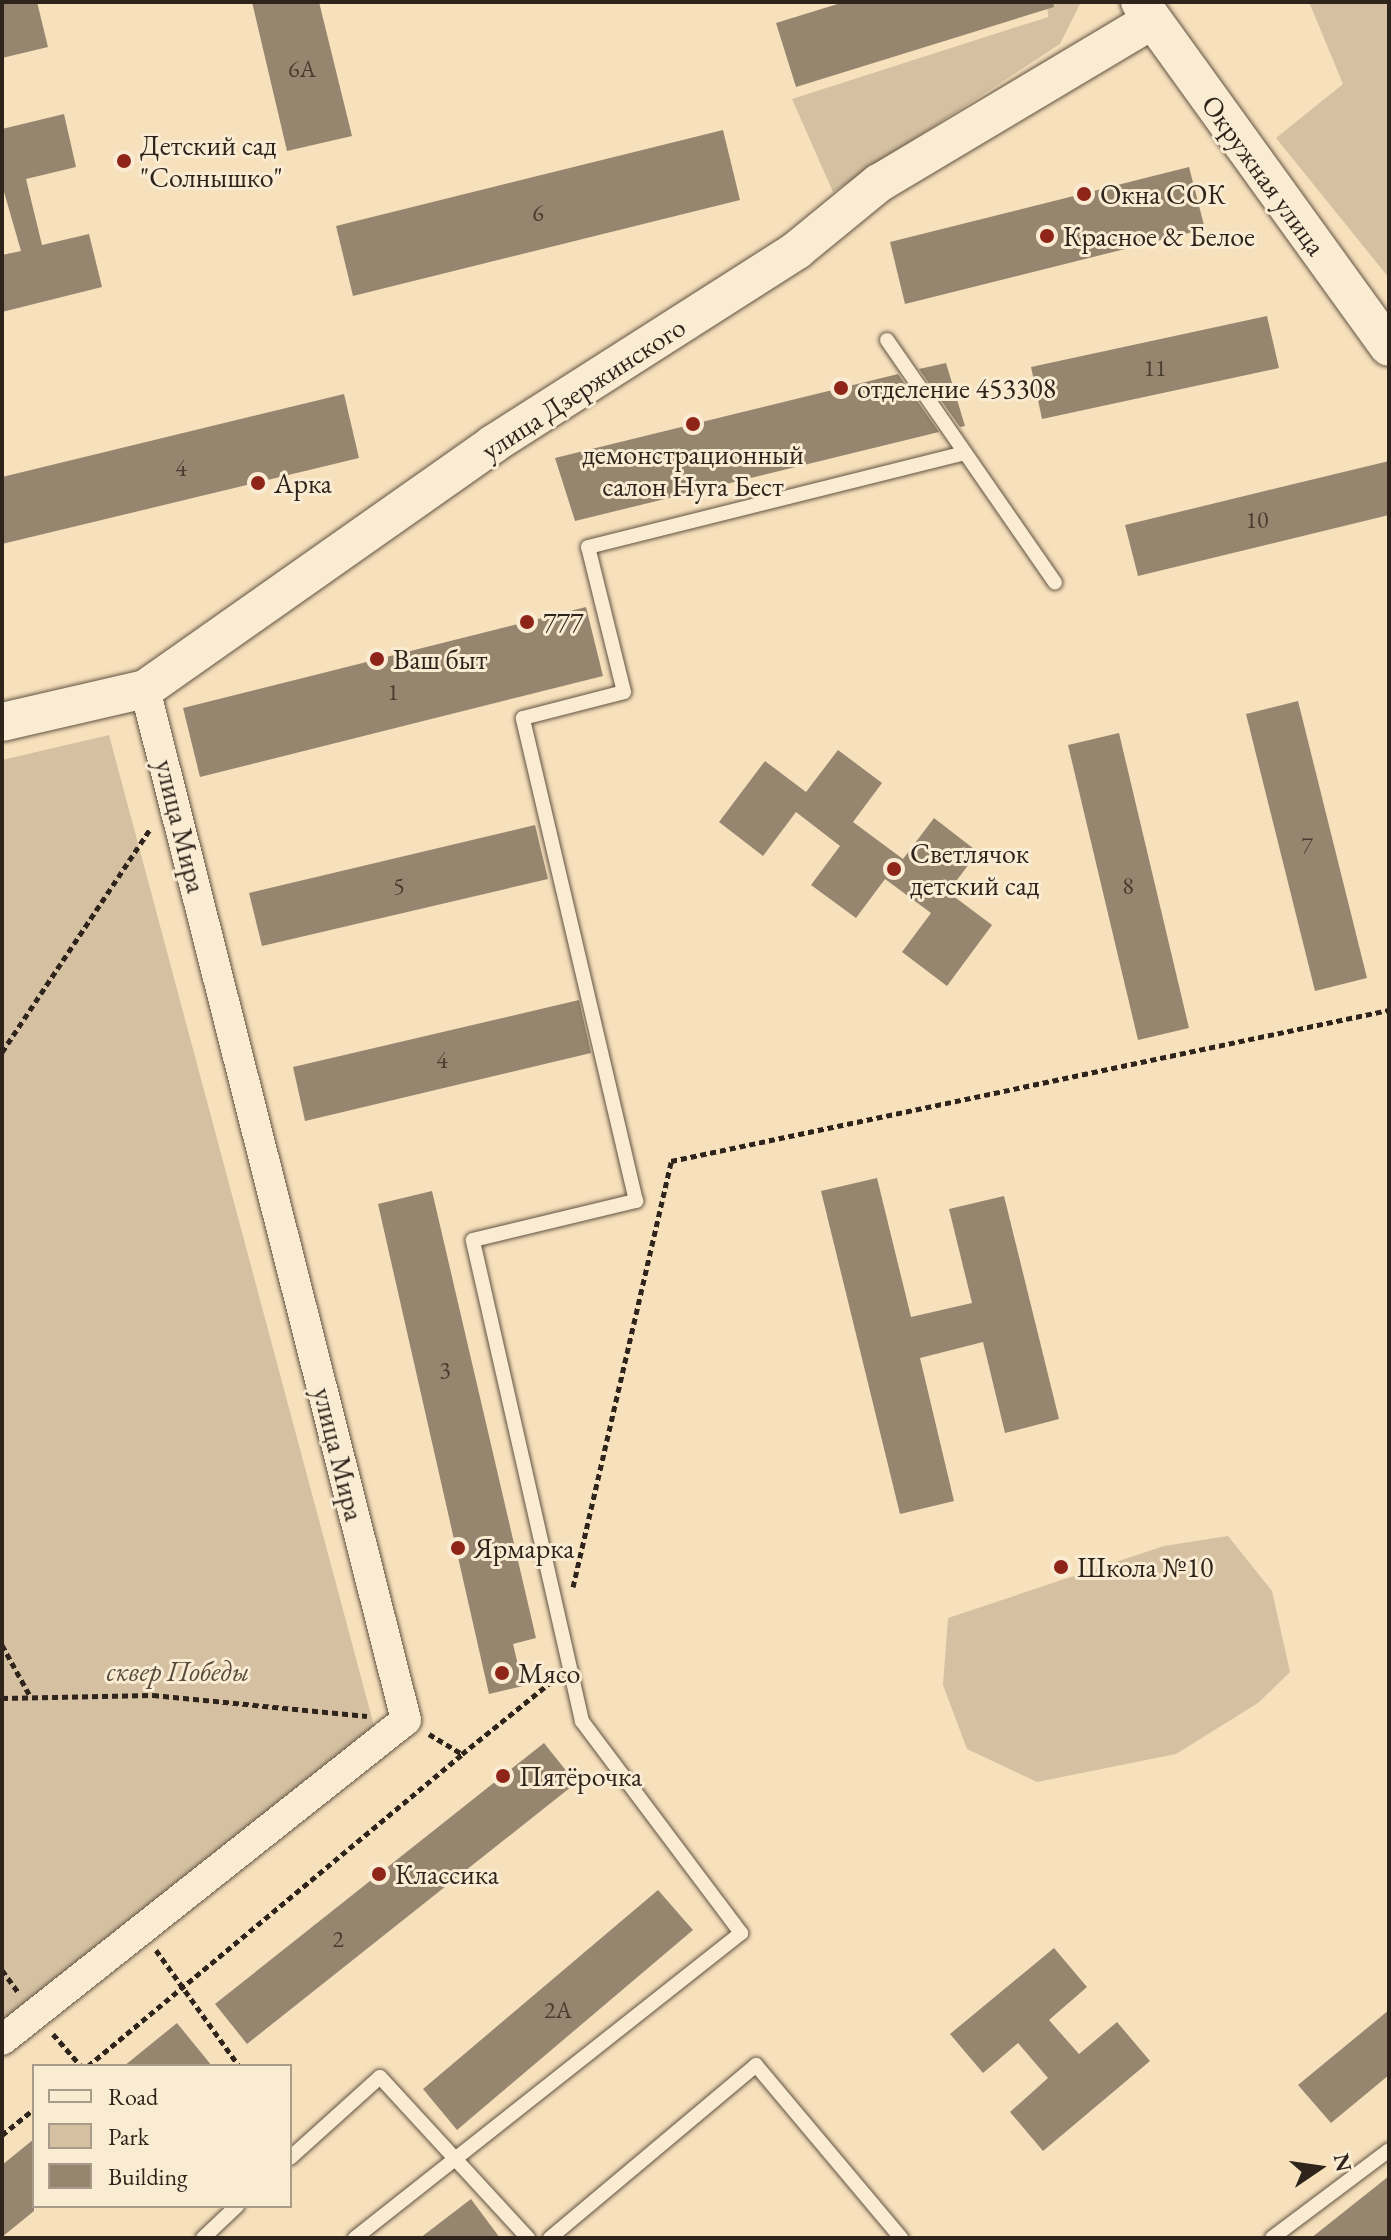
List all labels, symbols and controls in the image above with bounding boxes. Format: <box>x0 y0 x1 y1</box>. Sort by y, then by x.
house number: 6А <box>288 55 316 83</box>
street label: Окружная улица <box>1195 88 1333 262</box>
place label: Детский сад "Солнышко" <box>140 128 283 194</box>
marker: Детский сад "Солнышко" <box>115 152 133 170</box>
place label: Окна СОК <box>1100 177 1226 211</box>
marker: Окна СОК <box>1075 185 1093 203</box>
house number: 6 <box>532 199 544 227</box>
place label: Красное & Белое <box>1063 219 1255 253</box>
marker: Красное & Белое <box>1038 227 1056 245</box>
street label: улица Дзержинского <box>475 309 691 467</box>
house number: 11 <box>1143 354 1167 382</box>
place label: отделение 453308 <box>857 371 1056 405</box>
marker: отделение 453308 <box>832 379 850 397</box>
marker: демонстрационный салон Нуга Бест <box>684 415 702 433</box>
place label: демонстрационный салон Нуга Бест <box>582 437 804 503</box>
house number: 4 <box>175 454 187 482</box>
place label: Арка <box>274 466 332 500</box>
marker: Арка <box>249 474 267 492</box>
house number: 10 <box>1245 506 1269 534</box>
place label: 777 <box>543 605 583 639</box>
marker: 777 <box>518 613 536 631</box>
place label: Ваш быт <box>393 642 487 676</box>
marker: Ваш быт <box>368 650 386 668</box>
house number: 1 <box>387 678 399 706</box>
street label: улица Мира <box>148 756 214 896</box>
house number: 7 <box>1301 832 1313 860</box>
place label: Светлячок детский сад <box>910 836 1040 902</box>
marker: Светлячок детский сад <box>885 860 903 878</box>
house number: 5 <box>393 872 405 900</box>
house number: 8 <box>1122 872 1134 900</box>
house number: 4 <box>436 1046 448 1074</box>
house number: 3 <box>439 1356 451 1384</box>
street label: улица Мира <box>306 1384 372 1524</box>
place label: Ярмарка <box>474 1531 574 1565</box>
marker: Ярмарка <box>449 1539 467 1557</box>
place label: Школа №10 <box>1077 1550 1213 1584</box>
marker: Школа №10 <box>1052 1558 1070 1576</box>
park label: сквер Победы <box>107 1654 249 1688</box>
place label: Мясо <box>518 1656 580 1690</box>
marker: Мясо <box>493 1664 511 1682</box>
place label: Пятёрочка <box>519 1759 642 1793</box>
marker: Пятёрочка <box>494 1767 512 1785</box>
place label: Классика <box>395 1857 499 1891</box>
marker: Классика <box>370 1865 388 1883</box>
house number: 2 <box>332 1925 344 1953</box>
house number: 2А <box>544 1996 572 2024</box>
legend <box>32 2064 292 2208</box>
text: Road <box>108 2081 158 2112</box>
text: Park <box>108 2121 149 2152</box>
north arrow <box>1279 2128 1359 2208</box>
text: N <box>1327 2151 1359 2174</box>
text: Building <box>108 2161 188 2192</box>

